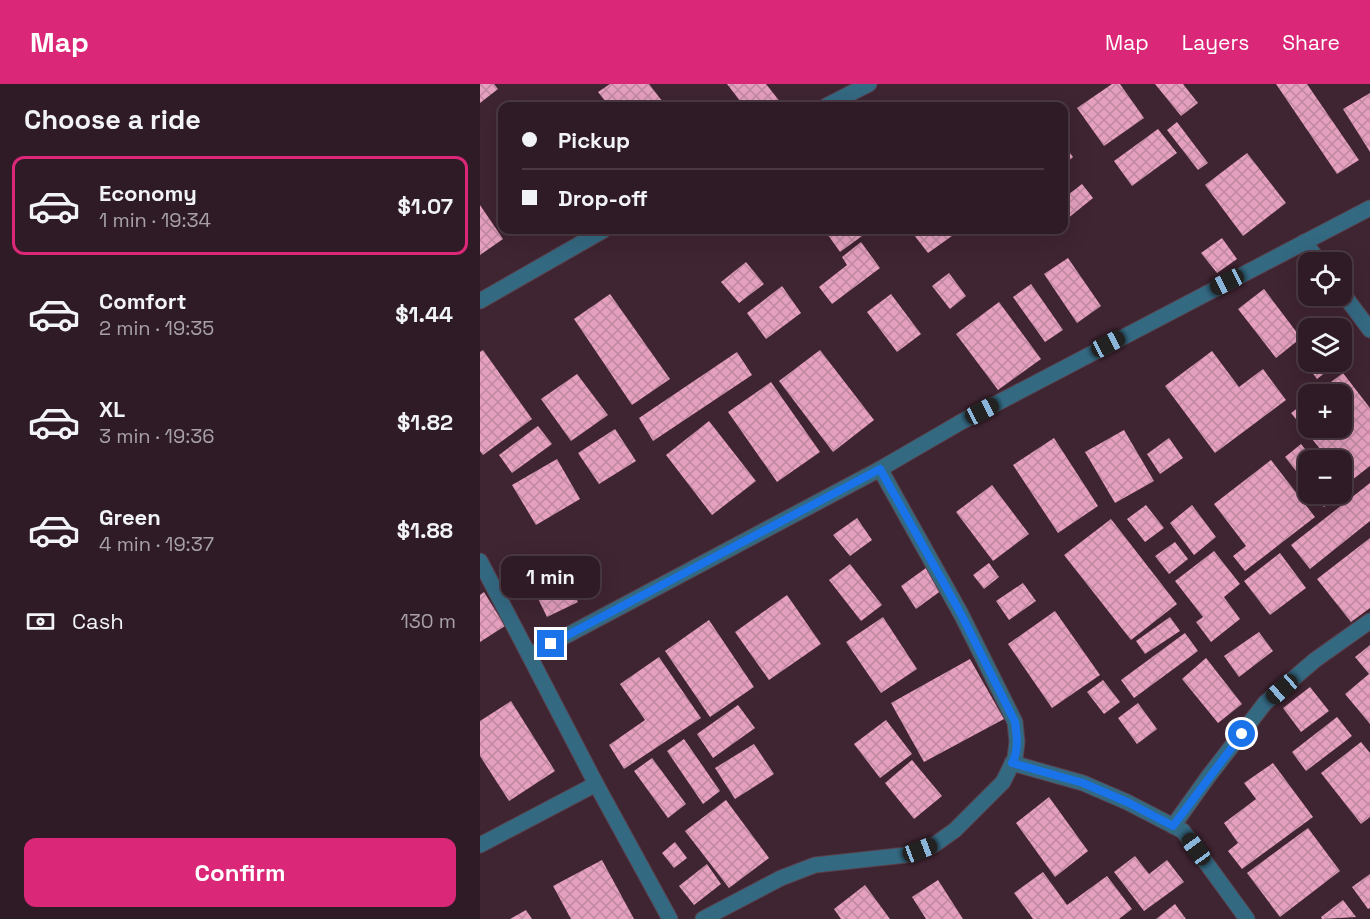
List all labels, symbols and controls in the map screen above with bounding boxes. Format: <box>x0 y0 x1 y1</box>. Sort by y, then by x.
text: Map <box>30 24 89 60</box>
text: Map <box>1105 29 1149 56</box>
text: Layers <box>1182 29 1249 56</box>
text: Share <box>1282 29 1340 56</box>
text: Choose a ride <box>24 102 201 137</box>
text: Pickup <box>558 126 630 154</box>
icon: car <box>27 179 81 233</box>
text: Economy <box>99 179 197 207</box>
text: Drop-off <box>558 184 648 212</box>
text: $1.07 <box>397 192 453 220</box>
text: 1 min · 19:34 <box>99 207 211 233</box>
map controls <box>1298 252 1352 504</box>
button: locate <box>1298 252 1352 306</box>
car <box>1207 266 1247 298</box>
icon: car <box>27 287 81 341</box>
text: Comfort <box>99 287 187 315</box>
text: $1.44 <box>395 300 453 328</box>
text: 2 min · 19:35 <box>99 315 214 341</box>
button: layers <box>1298 318 1352 372</box>
car <box>1088 328 1128 360</box>
button: + <box>1298 384 1352 438</box>
icon: car <box>27 395 81 449</box>
text: XL <box>99 395 125 423</box>
car <box>962 395 1002 427</box>
text: $1.82 <box>397 408 453 436</box>
text: 3 min · 19:36 <box>99 423 215 449</box>
button: − <box>1298 450 1352 504</box>
icon: car <box>27 503 81 557</box>
text: Green <box>99 503 161 531</box>
text: $1.88 <box>397 516 453 544</box>
text: 4 min · 19:37 <box>99 531 214 557</box>
callout: 1 min <box>502 557 601 599</box>
text: 1 min <box>526 564 575 590</box>
icon: cash <box>24 605 57 638</box>
text: Cash <box>72 607 124 635</box>
text: 130 m <box>400 608 456 634</box>
route end <box>537 630 564 657</box>
car <box>1263 670 1301 708</box>
route start <box>1228 720 1255 747</box>
car <box>1178 829 1214 869</box>
car <box>900 835 940 865</box>
button: Confirm <box>24 838 456 907</box>

